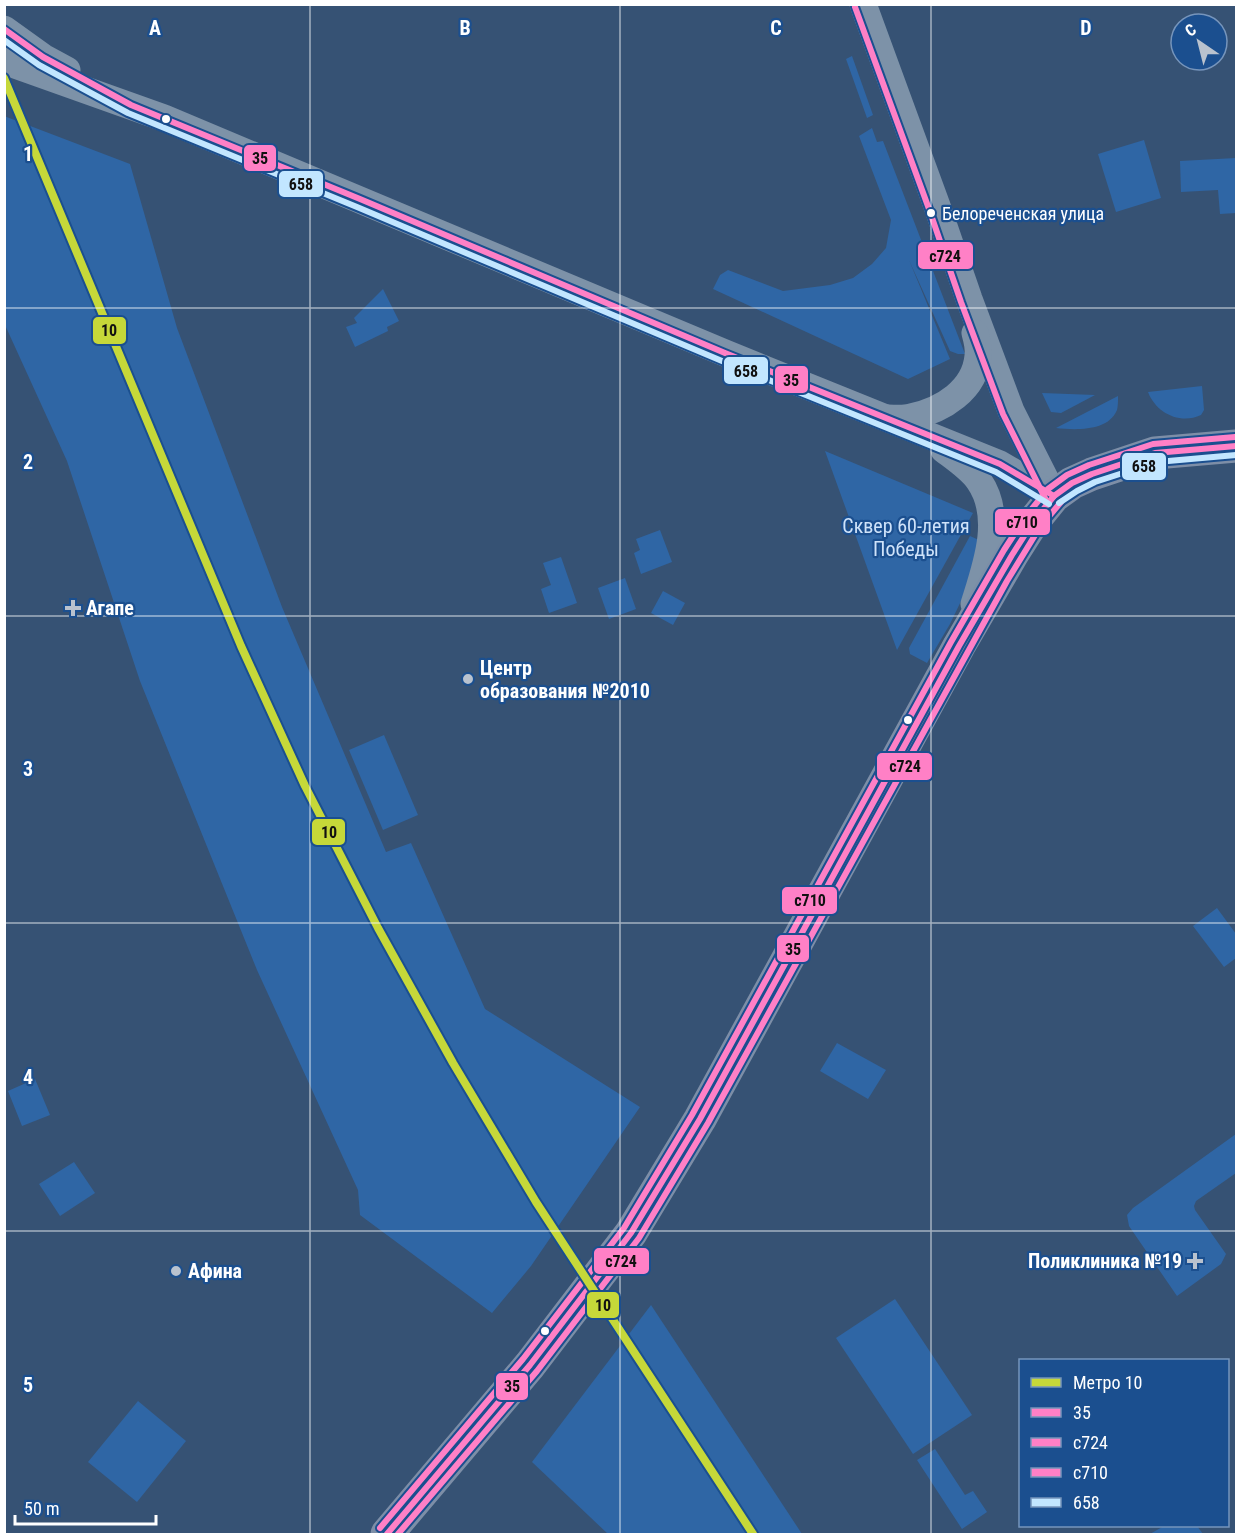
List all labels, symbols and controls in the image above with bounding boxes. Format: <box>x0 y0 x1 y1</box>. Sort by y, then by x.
north arrow <box>1169 12 1229 72</box>
text: A <box>149 16 161 40</box>
text: B <box>459 16 471 40</box>
text: C <box>770 16 782 40</box>
text: D <box>1080 16 1092 40</box>
text: С <box>1181 20 1200 41</box>
unlabelled marker <box>160 113 172 125</box>
text: 1 <box>23 142 33 166</box>
line badge: 35 <box>243 144 277 172</box>
text: 35 <box>252 149 268 168</box>
line badge: 658 <box>278 170 324 198</box>
text: 658 <box>289 175 313 194</box>
place label: Белореченская улица <box>942 203 1104 224</box>
marker: Белореченская улица <box>925 207 937 219</box>
line badge: с724 <box>917 241 974 270</box>
text: с724 <box>929 247 961 266</box>
line badge: 10 <box>92 316 127 345</box>
text: 10 <box>101 321 117 340</box>
line badge: 658 <box>723 356 769 385</box>
text: 658 <box>734 362 758 381</box>
line badge: 35 <box>774 365 809 394</box>
text: 35 <box>783 371 799 390</box>
text: 2 <box>23 450 33 474</box>
line badge: 658 <box>1121 452 1167 481</box>
text: 658 <box>1132 457 1156 476</box>
line badge: с710 <box>994 508 1051 536</box>
text: с710 <box>1006 513 1038 532</box>
park label: Сквер 60-летия Победы <box>842 514 970 561</box>
place label: Агапе <box>86 596 134 620</box>
marker: Агапе <box>64 599 82 617</box>
place label: Центр образования №2010 <box>480 656 650 703</box>
marker: Центр образования №2010 <box>461 672 475 686</box>
unlabelled marker <box>902 714 914 726</box>
line badge: с724 <box>876 752 933 781</box>
text: 3 <box>23 757 33 781</box>
text: с724 <box>889 757 921 776</box>
line badge: 10 <box>311 818 346 846</box>
text: 10 <box>321 823 337 842</box>
line badge: с710 <box>781 886 838 915</box>
text: с710 <box>794 891 826 910</box>
line badge: 35 <box>776 934 810 963</box>
text: 35 <box>785 940 801 959</box>
text: 4 <box>23 1065 33 1089</box>
line badge: с724 <box>593 1247 650 1275</box>
place label: Поликлиника №19 <box>1028 1249 1182 1273</box>
text: с724 <box>605 1252 637 1271</box>
marker: Поликлиника №19 <box>1186 1252 1204 1270</box>
place label: Афина <box>188 1259 242 1283</box>
marker: Афина <box>169 1264 183 1278</box>
line badge: 10 <box>586 1291 620 1319</box>
text: 10 <box>595 1296 611 1315</box>
unlabelled marker <box>539 1325 551 1337</box>
legend <box>1019 1359 1229 1527</box>
line badge: 35 <box>495 1372 529 1401</box>
text: Метро 10 <box>1073 1372 1142 1393</box>
text: 5 <box>23 1373 33 1397</box>
text: 35 <box>504 1377 520 1396</box>
text: 35 <box>1073 1402 1091 1423</box>
text: с724 <box>1073 1432 1108 1453</box>
text: с710 <box>1073 1462 1108 1483</box>
scale bar <box>15 1488 156 1526</box>
text: 658 <box>1073 1492 1100 1513</box>
text: 50 m <box>24 1498 59 1519</box>

